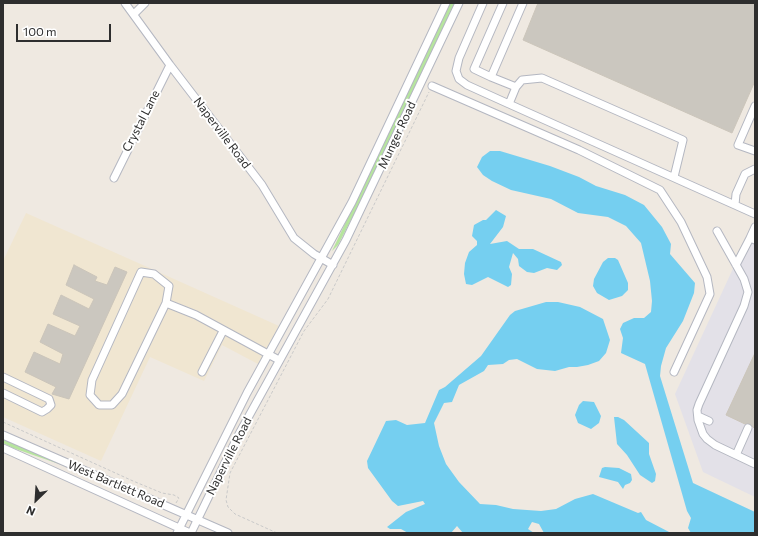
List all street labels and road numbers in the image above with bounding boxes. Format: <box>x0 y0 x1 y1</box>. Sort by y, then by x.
street label: Crystal Lane <box>119 88 163 154</box>
street label: Naperville Road <box>191 95 253 171</box>
street label: Munger Road <box>375 99 419 171</box>
street label: Naperville Road <box>203 415 255 497</box>
street label: West Bartlett Road <box>66 457 166 511</box>

